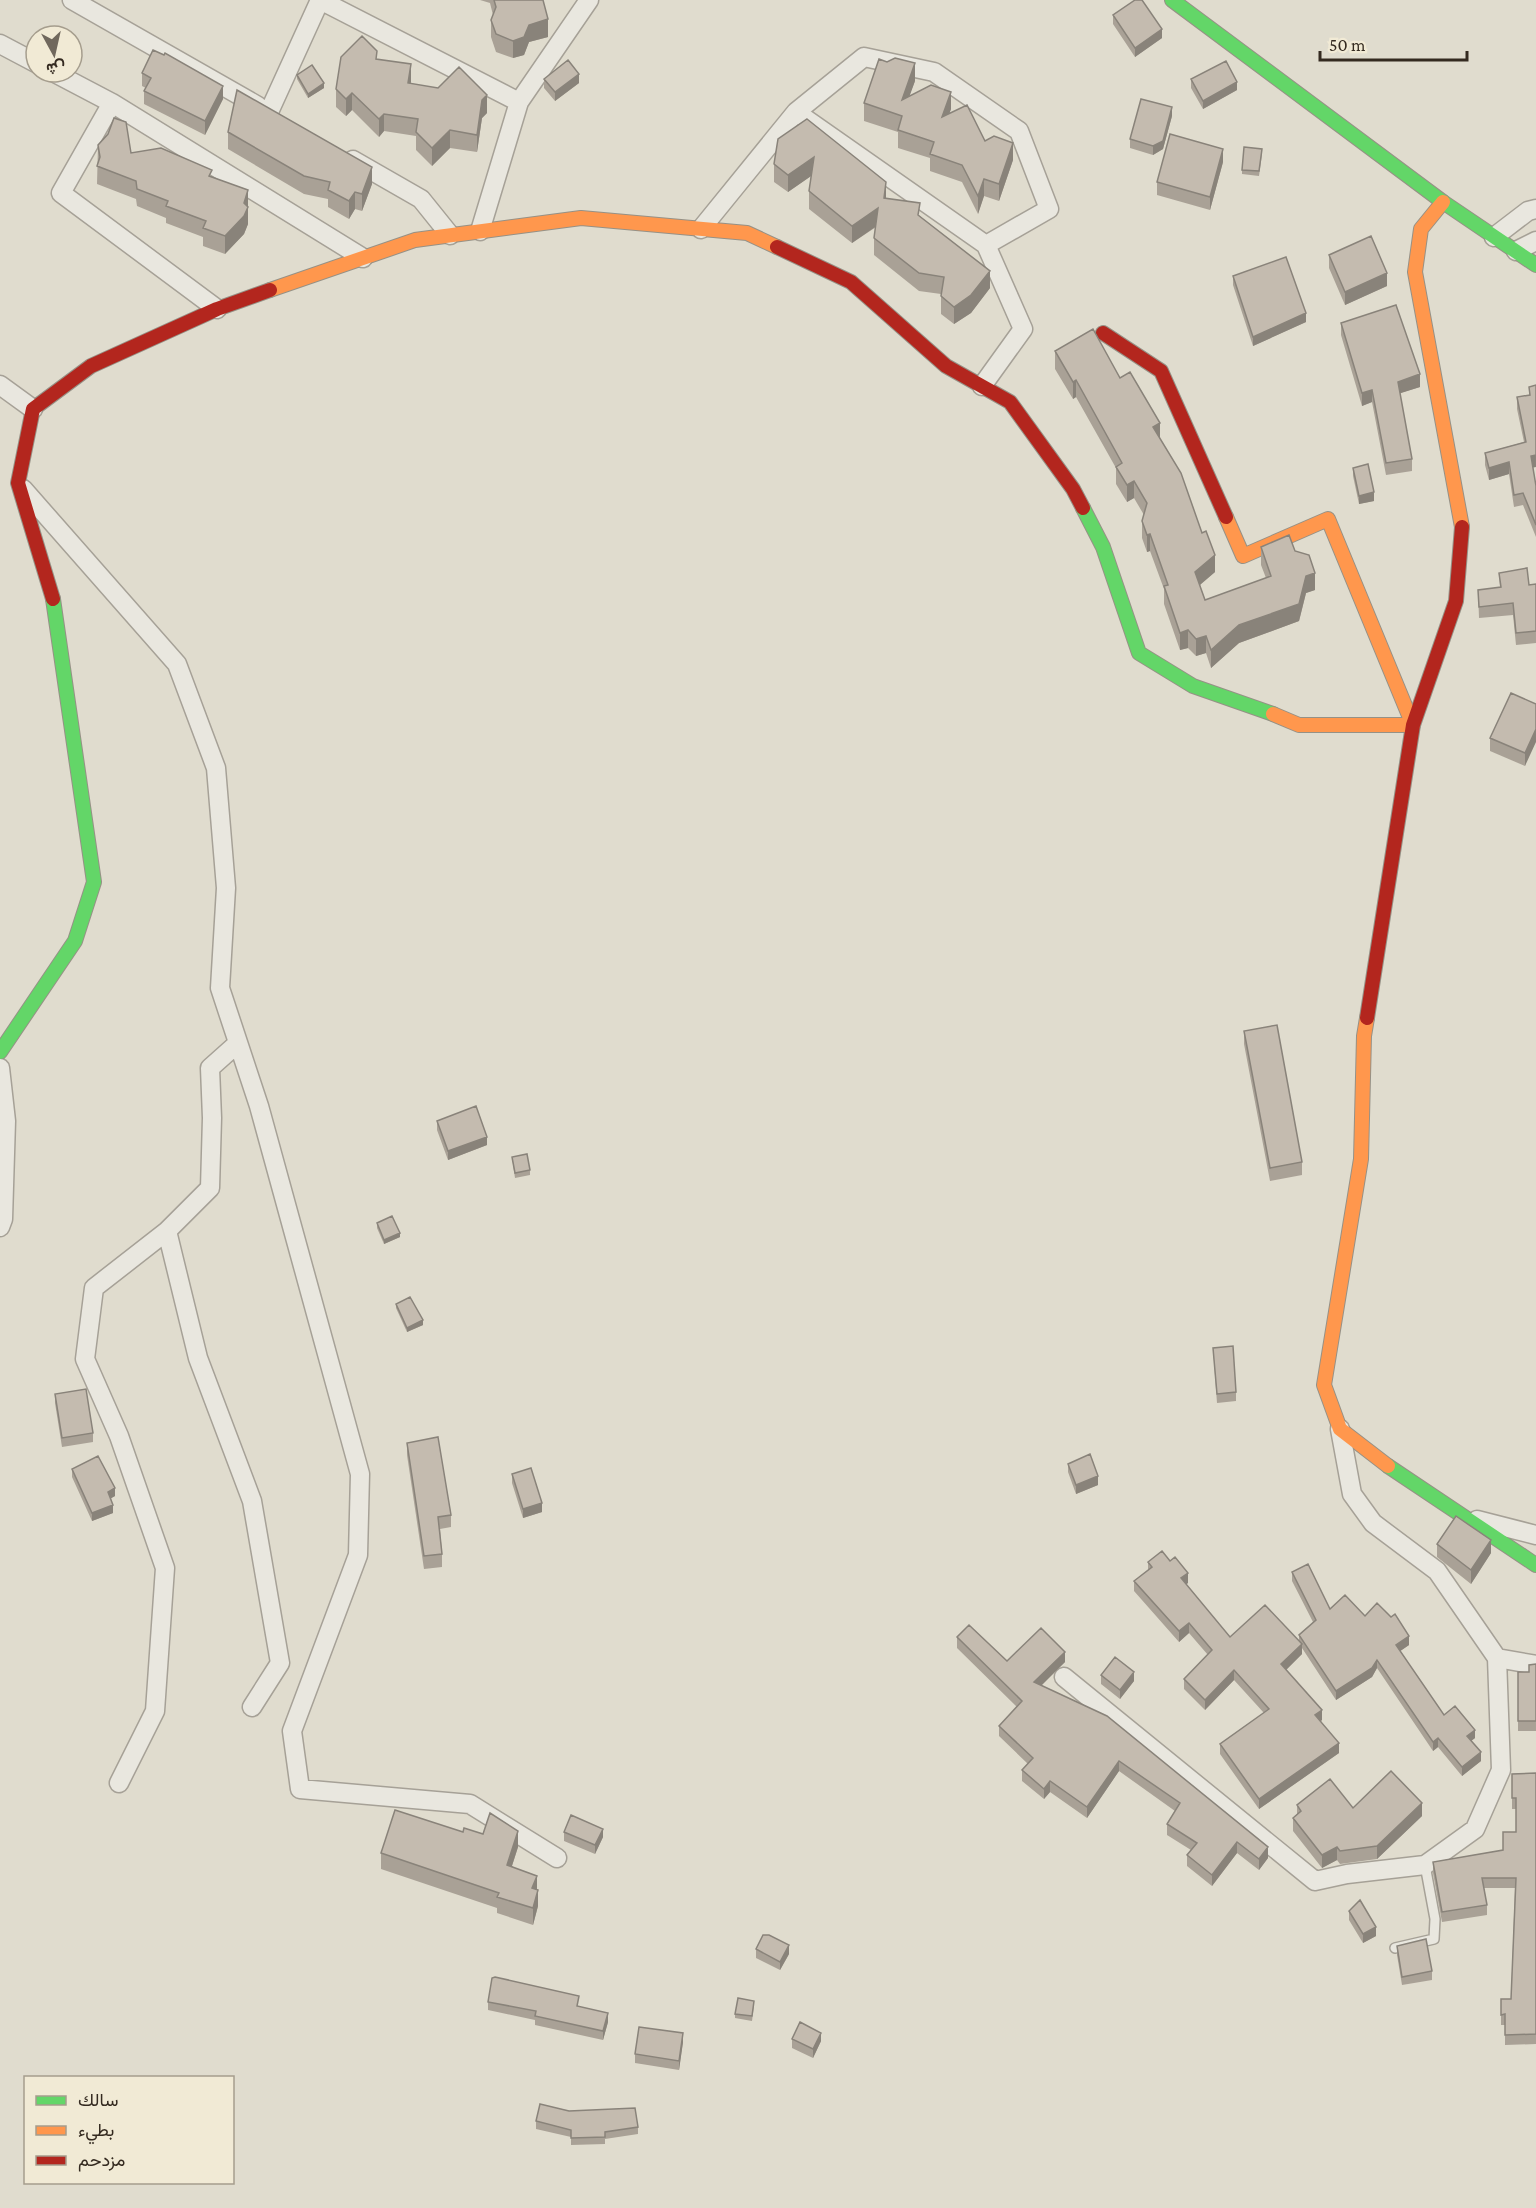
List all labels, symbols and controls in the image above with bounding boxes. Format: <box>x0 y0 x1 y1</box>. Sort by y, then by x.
north arrow <box>24 24 84 84</box>
scale bar <box>1320 24 1467 62</box>
text: 50 m <box>1329 35 1366 55</box>
text: ش <box>45 58 67 78</box>
legend <box>24 2076 234 2184</box>
text: سالك <box>78 2090 118 2110</box>
text: بطيء <box>78 2120 114 2145</box>
text: مزدحم <box>78 2150 125 2172</box>

